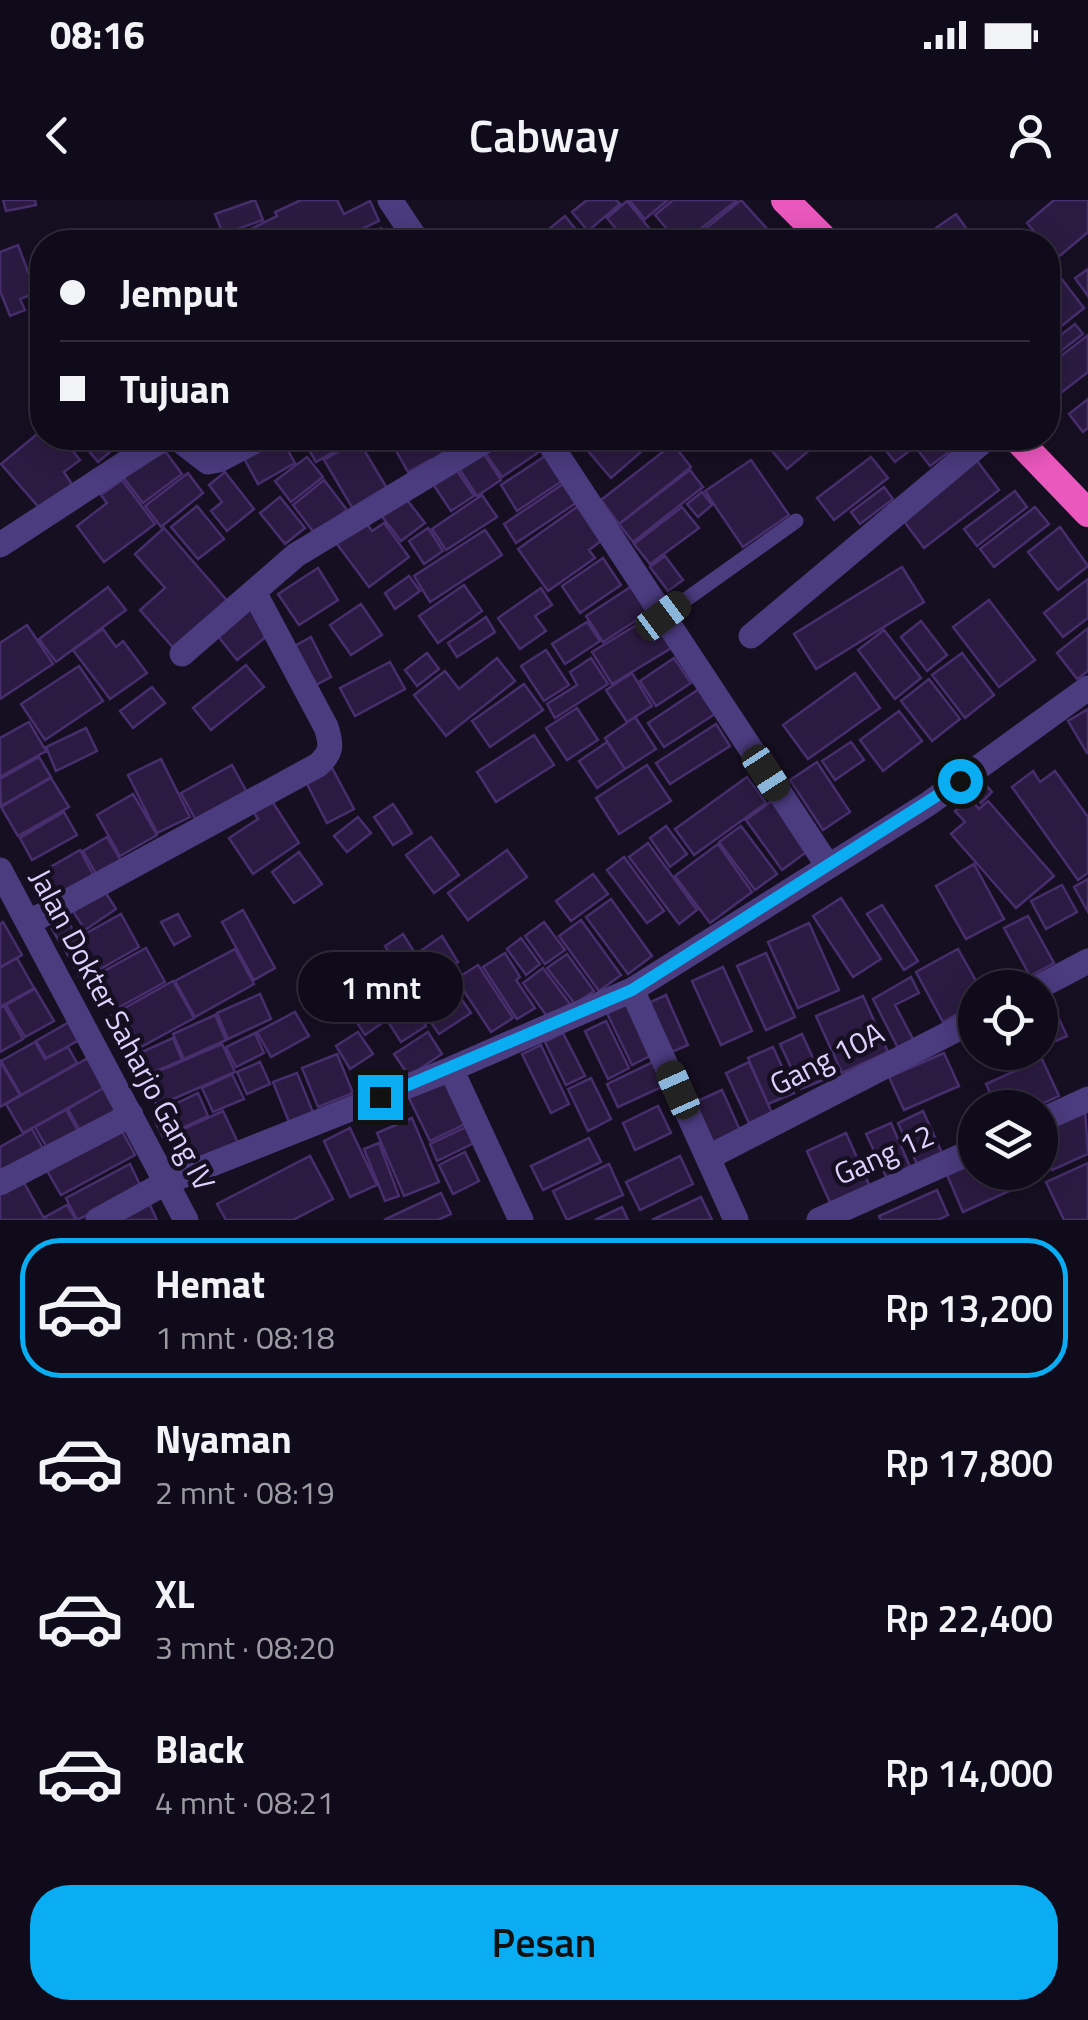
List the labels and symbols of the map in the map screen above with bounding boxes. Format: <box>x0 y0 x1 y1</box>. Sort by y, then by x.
car <box>630 586 696 646</box>
car <box>737 740 795 806</box>
route start <box>938 759 983 804</box>
street label: Jalan Dokter Saharjo Gang IV <box>18 860 227 1199</box>
callout: 1 mnt <box>298 952 462 1022</box>
street label: Gang 10A <box>761 1010 892 1107</box>
car <box>652 1056 704 1124</box>
route end <box>358 1075 403 1120</box>
street label: Gang 12 <box>826 1112 941 1197</box>

